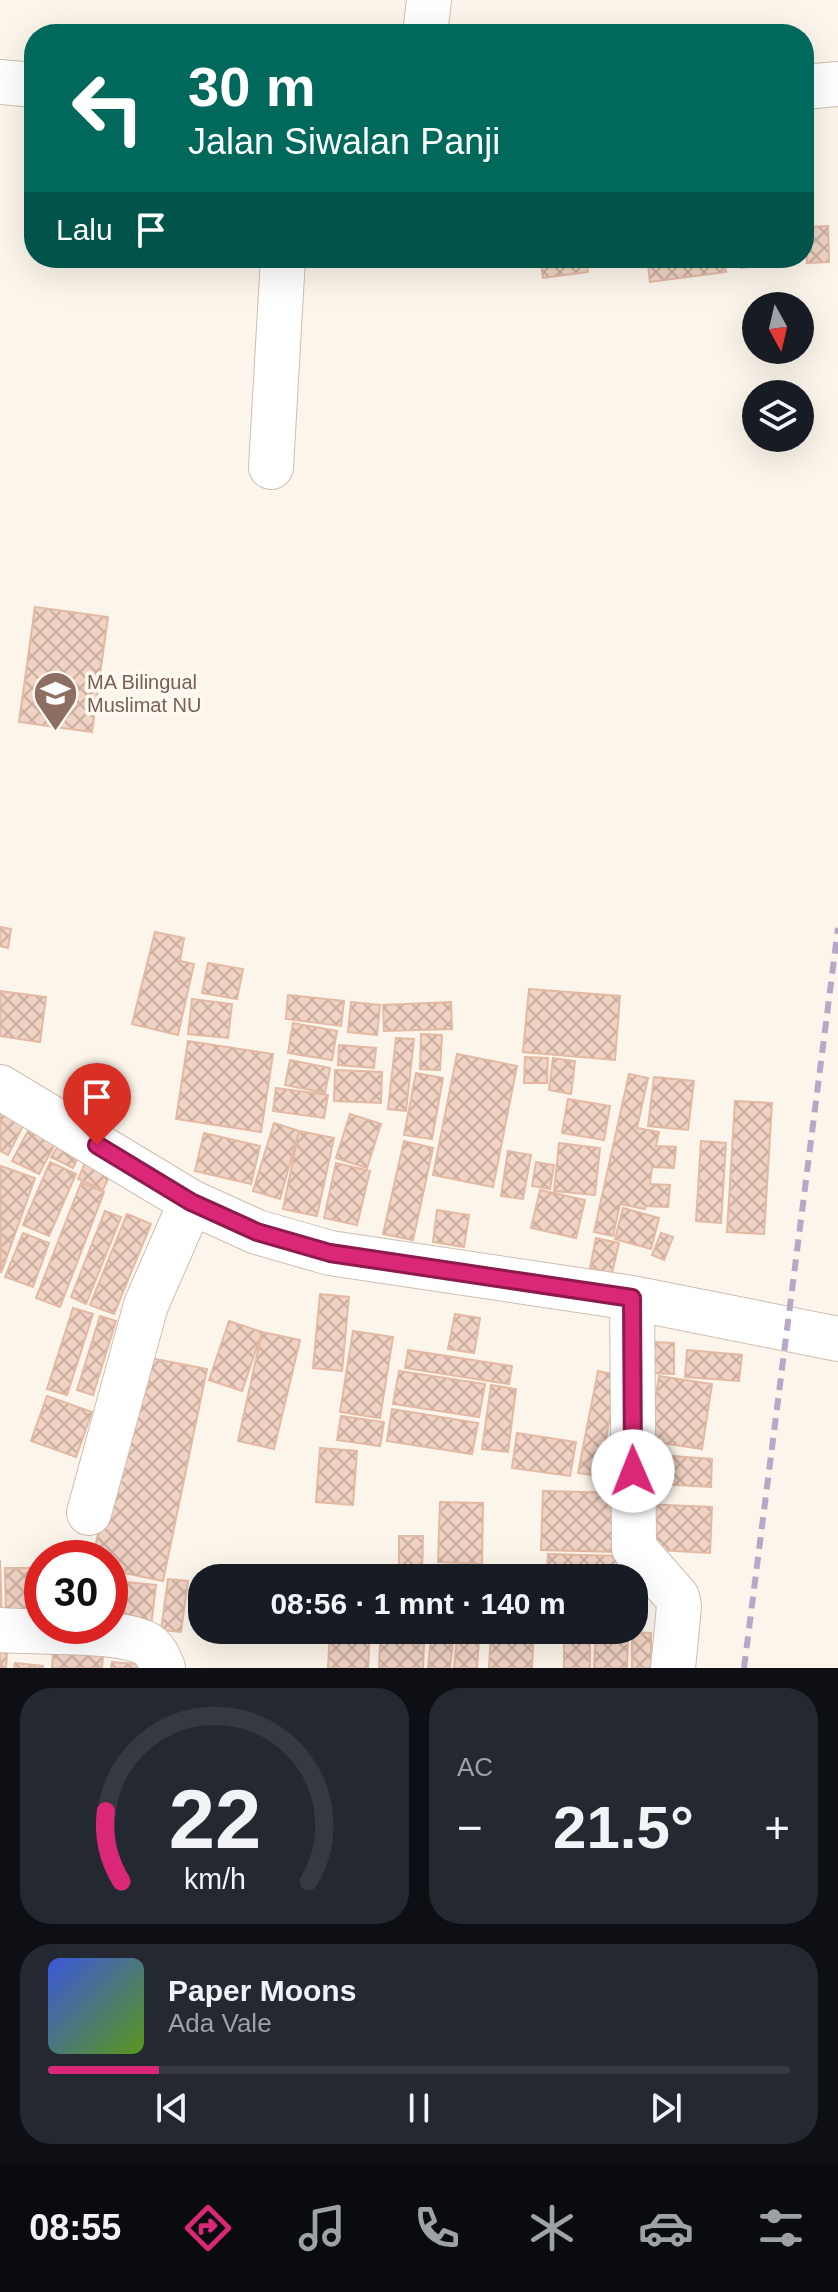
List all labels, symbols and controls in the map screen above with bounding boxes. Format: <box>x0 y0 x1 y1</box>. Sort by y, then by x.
text: 30 m <box>188 55 316 118</box>
icon: left <box>56 56 160 160</box>
text: Jalan Siwalan Panji <box>188 121 500 162</box>
icon: arrive <box>129 208 173 252</box>
text: Lalu <box>56 213 113 246</box>
north arrow <box>742 292 814 364</box>
map controls <box>742 292 814 452</box>
button: layers <box>742 380 814 452</box>
school or university icon: MA Bilingual Muslimat NU <box>32 669 80 732</box>
place label: MA Bilingual Muslimat NU <box>87 671 201 716</box>
pin <box>63 1063 131 1145</box>
icon: arrive <box>75 1075 119 1119</box>
position arrow <box>591 1429 675 1513</box>
speed limit sign: 30 <box>24 1540 128 1644</box>
text: 08:56 · 1 mnt · 140 m <box>270 1587 566 1620</box>
text: AC <box>457 1752 493 1782</box>
text: 22 <box>168 1773 261 1866</box>
text: 21.5° <box>553 1794 694 1861</box>
text: − <box>457 1803 483 1852</box>
text: + <box>764 1803 790 1852</box>
text: km/h <box>184 1863 245 1895</box>
text: Paper Moons <box>168 1974 356 2007</box>
text: Ada Vale <box>168 2008 272 2038</box>
icon: previous <box>150 2086 194 2130</box>
icon: pause <box>397 2086 441 2130</box>
icon: next <box>644 2086 688 2130</box>
icon: directions <box>180 2200 236 2256</box>
icon: music <box>294 2200 350 2256</box>
icon: phone <box>409 2200 465 2256</box>
icon: climate <box>524 2200 580 2256</box>
icon: car <box>638 2200 694 2256</box>
icon: filters <box>753 2200 809 2256</box>
text: 08:55 <box>29 2207 121 2248</box>

